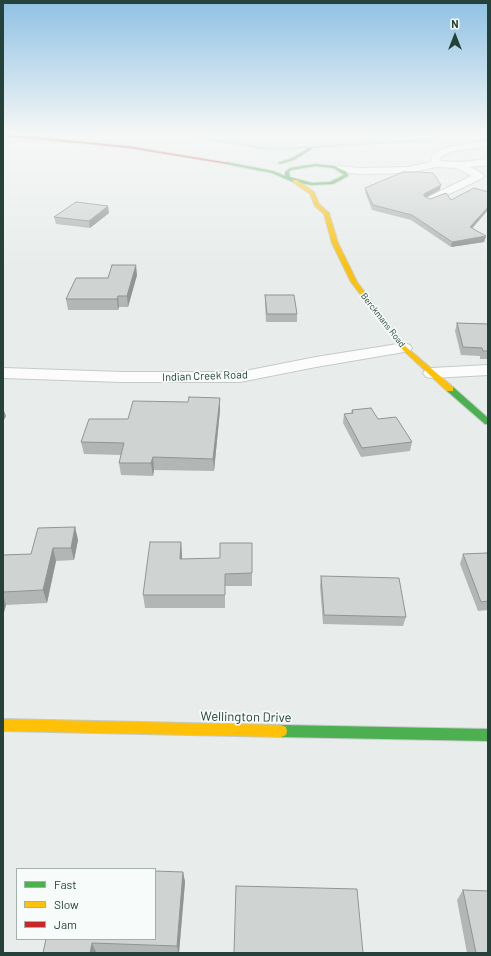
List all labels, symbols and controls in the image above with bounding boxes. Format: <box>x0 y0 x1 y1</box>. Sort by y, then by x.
north arrow <box>435 16 475 56</box>
text: N <box>451 17 459 30</box>
street label: Berckmans Road <box>358 291 408 349</box>
street label: Indian Creek Road <box>162 368 248 384</box>
street label: Wellington Drive <box>200 708 292 726</box>
legend <box>16 868 156 940</box>
text: Fast <box>54 877 77 891</box>
text: Slow <box>54 897 79 911</box>
text: Jam <box>54 917 77 931</box>

